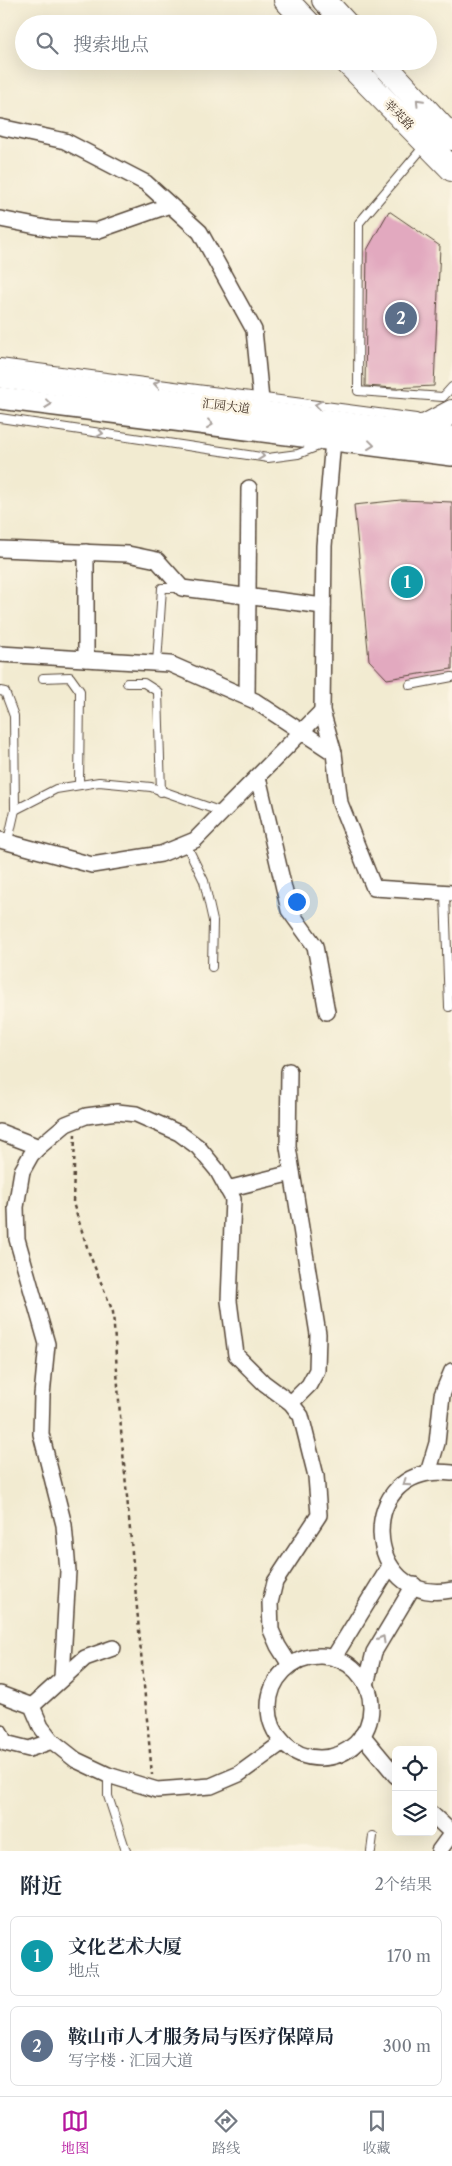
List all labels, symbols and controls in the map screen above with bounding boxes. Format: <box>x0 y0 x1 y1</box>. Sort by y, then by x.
search box <box>15 15 437 70</box>
icon: search <box>33 29 61 57</box>
text: 搜索地点 <box>73 33 149 56</box>
street label: 莘英路 <box>381 97 417 133</box>
one-way arrow <box>416 99 425 108</box>
pin: 2 <box>385 299 417 337</box>
one-way arrow <box>152 379 160 390</box>
street label: 汇园大道 <box>201 395 251 416</box>
one-way arrow <box>45 398 53 409</box>
one-way arrow <box>313 401 322 411</box>
one-way arrow <box>206 418 214 429</box>
one-way arrow <box>96 427 104 438</box>
one-way arrow <box>367 439 375 449</box>
one-way arrow <box>257 450 265 461</box>
pin: 1 <box>391 563 423 601</box>
your location <box>284 889 310 915</box>
one-way arrow <box>402 1477 412 1486</box>
one-way arrow <box>376 1636 386 1645</box>
map controls <box>392 1746 437 1836</box>
button: locate <box>392 1746 437 1791</box>
button: layers <box>392 1791 437 1836</box>
text: 附近 <box>20 1873 62 1898</box>
text: 2个结果 <box>375 1874 432 1894</box>
text: 文化艺术大厦 <box>68 1935 182 1958</box>
text: 1 <box>33 1946 41 1966</box>
text: 170 m <box>387 1946 431 1966</box>
text: 地点 <box>68 1960 100 1980</box>
text: 鞍山市人才服务局与医疗保障局 <box>68 2025 334 2048</box>
text: 2 <box>32 2036 42 2056</box>
text: 300 m <box>383 2036 431 2056</box>
text: 写字楼 · 汇园大道 <box>68 2050 193 2070</box>
tab: 地图 <box>61 2107 89 2157</box>
tab: 路线 <box>212 2107 240 2157</box>
tab: 收藏 <box>363 2107 391 2157</box>

